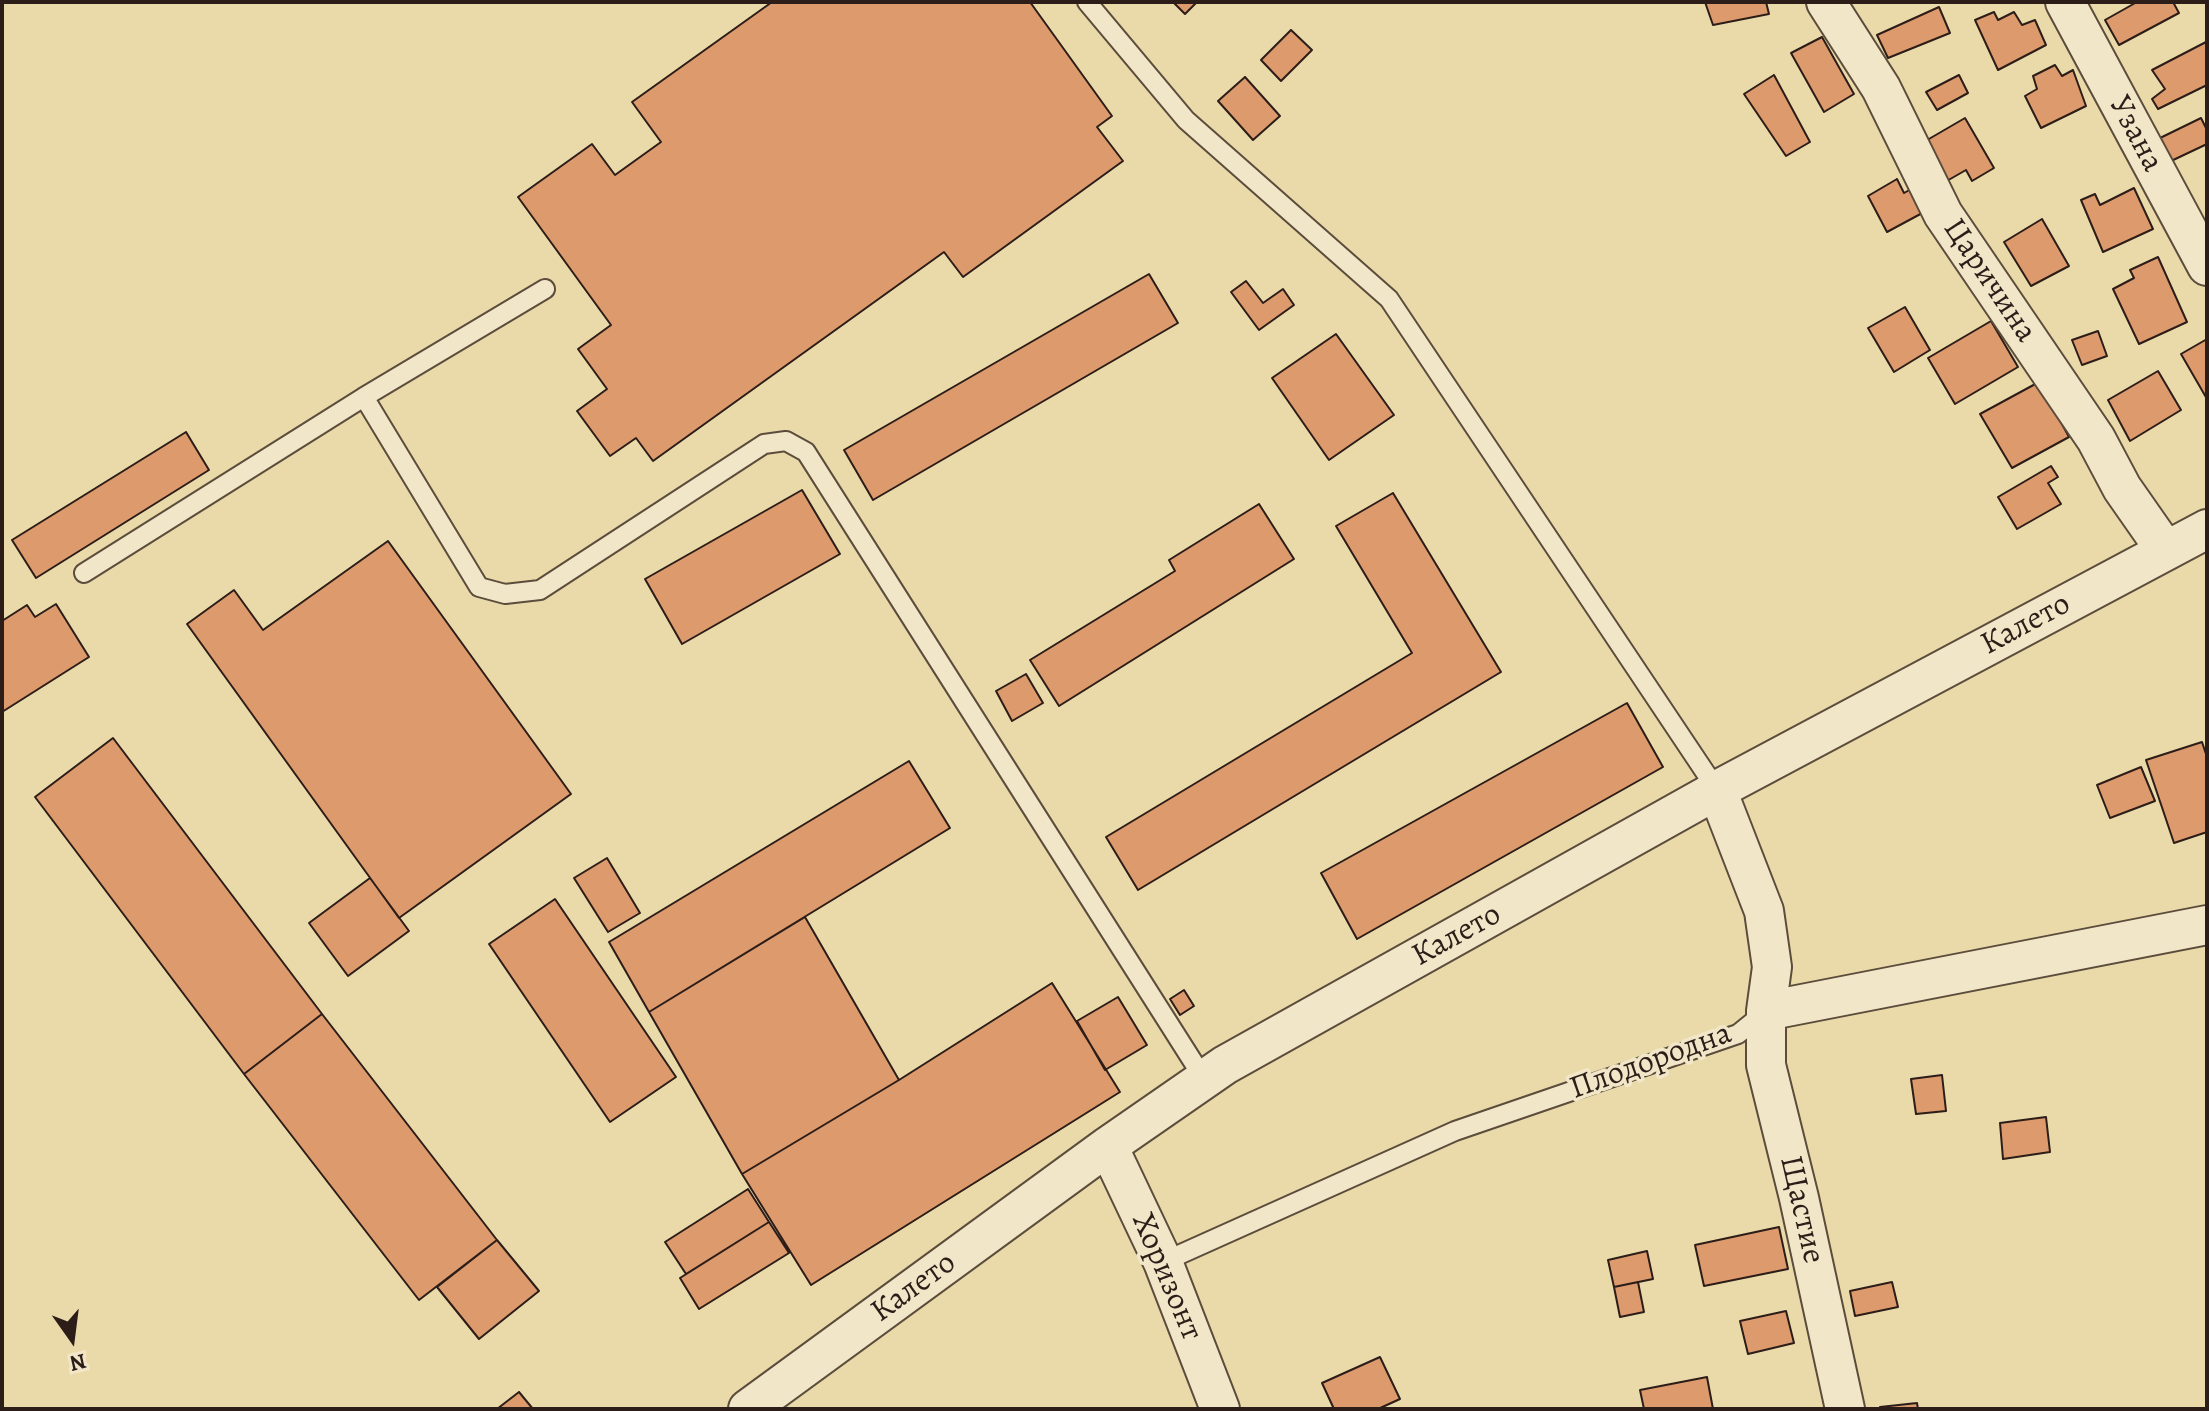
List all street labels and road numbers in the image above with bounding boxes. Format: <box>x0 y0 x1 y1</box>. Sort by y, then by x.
street label: Узана <box>2099 90 2171 178</box>
street label: Царичина <box>1934 212 2044 350</box>
street label: Калето <box>1975 586 2077 664</box>
street label: Калето <box>1406 896 1508 976</box>
street label: Плодородна <box>1565 1015 1737 1109</box>
street label: Щастие <box>1770 1152 1832 1268</box>
street label: Хоризонт <box>1122 1208 1210 1346</box>
street label: Калето <box>864 1244 964 1332</box>

